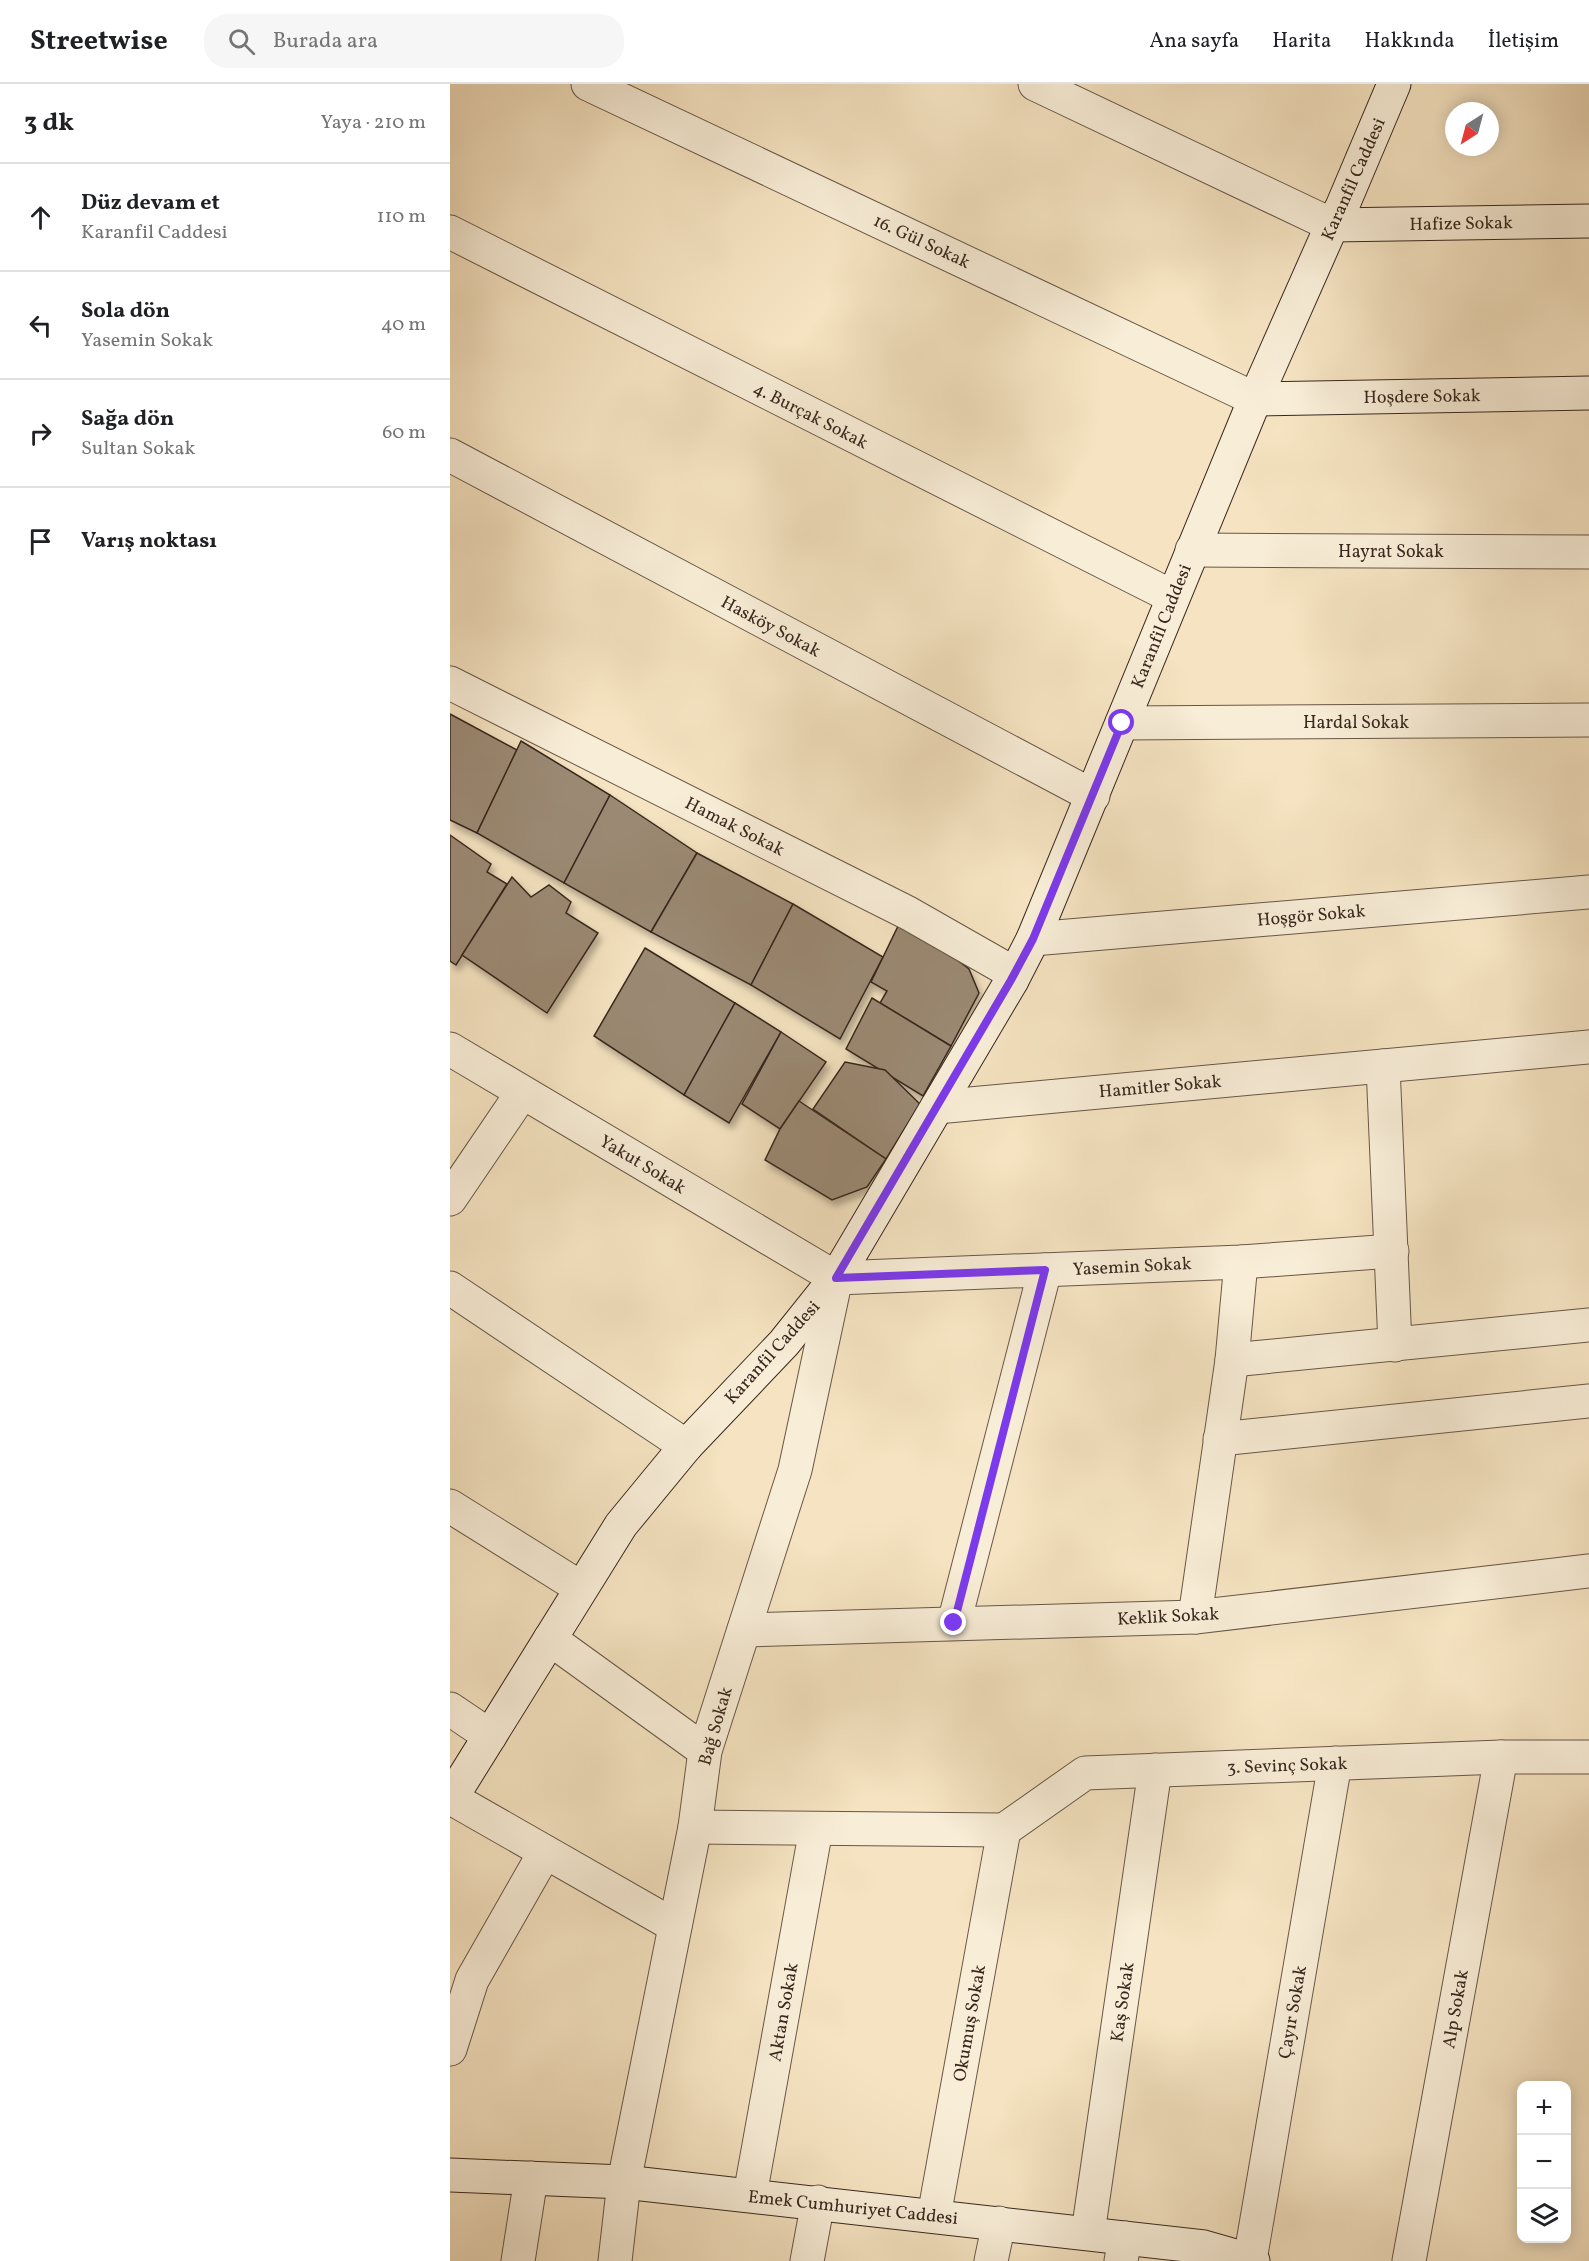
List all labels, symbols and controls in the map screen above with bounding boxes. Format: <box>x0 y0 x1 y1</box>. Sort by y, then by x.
search box <box>204 14 624 68</box>
text: Streetwise <box>30 22 168 61</box>
icon: search <box>225 25 258 58</box>
text: Burada ara <box>273 26 378 57</box>
text: Ana sayfa <box>1149 27 1239 56</box>
text: Harita <box>1272 27 1331 56</box>
text: Hakkında <box>1364 27 1455 56</box>
text: İletişim <box>1488 27 1559 56</box>
north arrow <box>1445 102 1499 156</box>
text: 3 dk <box>24 105 74 141</box>
text: Yaya · 210 m <box>320 109 426 137</box>
street label: Karanfil Caddesi <box>1316 114 1393 245</box>
text: Düz devam et <box>81 188 220 219</box>
icon: ahead <box>24 201 57 234</box>
text: 110 m <box>377 203 426 231</box>
street label: 16. Gül Sokak <box>869 209 974 276</box>
street label: Hafize Sokak <box>1409 211 1513 238</box>
text: Karanfil Caddesi <box>81 219 228 247</box>
text: Sola dön <box>81 296 170 327</box>
icon: left <box>24 309 57 342</box>
text: 40 m <box>381 311 426 339</box>
text: Yasemin Sokak <box>81 327 213 355</box>
street label: 4. Burçak Sokak <box>749 377 872 456</box>
street label: Hoşdere Sokak <box>1363 384 1481 411</box>
text: Sağa dön <box>81 404 174 435</box>
icon: right <box>24 417 57 450</box>
text: 60 m <box>382 419 426 447</box>
text: Sultan Sokak <box>81 435 195 463</box>
icon: arrive <box>24 525 57 558</box>
text: Varış noktası <box>81 526 217 557</box>
street label: Hayrat Sokak <box>1338 540 1444 565</box>
street label: Karanfil Caddesi <box>1126 561 1199 692</box>
street label: Hasköy Sokak <box>716 590 825 664</box>
route start <box>1108 709 1134 735</box>
street label: Hardal Sokak <box>1303 711 1409 736</box>
street label: Hamak Sokak <box>680 792 789 863</box>
street label: Hoşgör Sokak <box>1256 899 1367 934</box>
street label: Hamitler Sokak <box>1098 1070 1223 1105</box>
street label: Yakut Sokak <box>594 1130 690 1201</box>
street label: Yasemin Sokak <box>1072 1252 1192 1283</box>
street label: Karanfil Caddesi <box>720 1296 827 1410</box>
street label: Keklik Sokak <box>1117 1602 1220 1633</box>
route end <box>940 1609 966 1635</box>
street label: Bağ Sokak <box>693 1684 740 1769</box>
street label: 3. Sevinç Sokak <box>1226 1752 1348 1781</box>
street label: Kaş Sokak <box>1106 1960 1141 2044</box>
street label: Aktan Sokak <box>763 1961 806 2064</box>
street label: Okumuş Sokak <box>948 1963 993 2084</box>
street label: Çayır Sokak <box>1273 1963 1314 2061</box>
street label: Alp Sokak <box>1437 1968 1476 2051</box>
map controls <box>1517 2081 1571 2243</box>
button: + <box>1517 2081 1571 2135</box>
button: − <box>1517 2135 1571 2189</box>
street label: Emek Cumhuriyet Caddesi <box>747 2185 959 2232</box>
button: layers <box>1517 2189 1571 2243</box>

